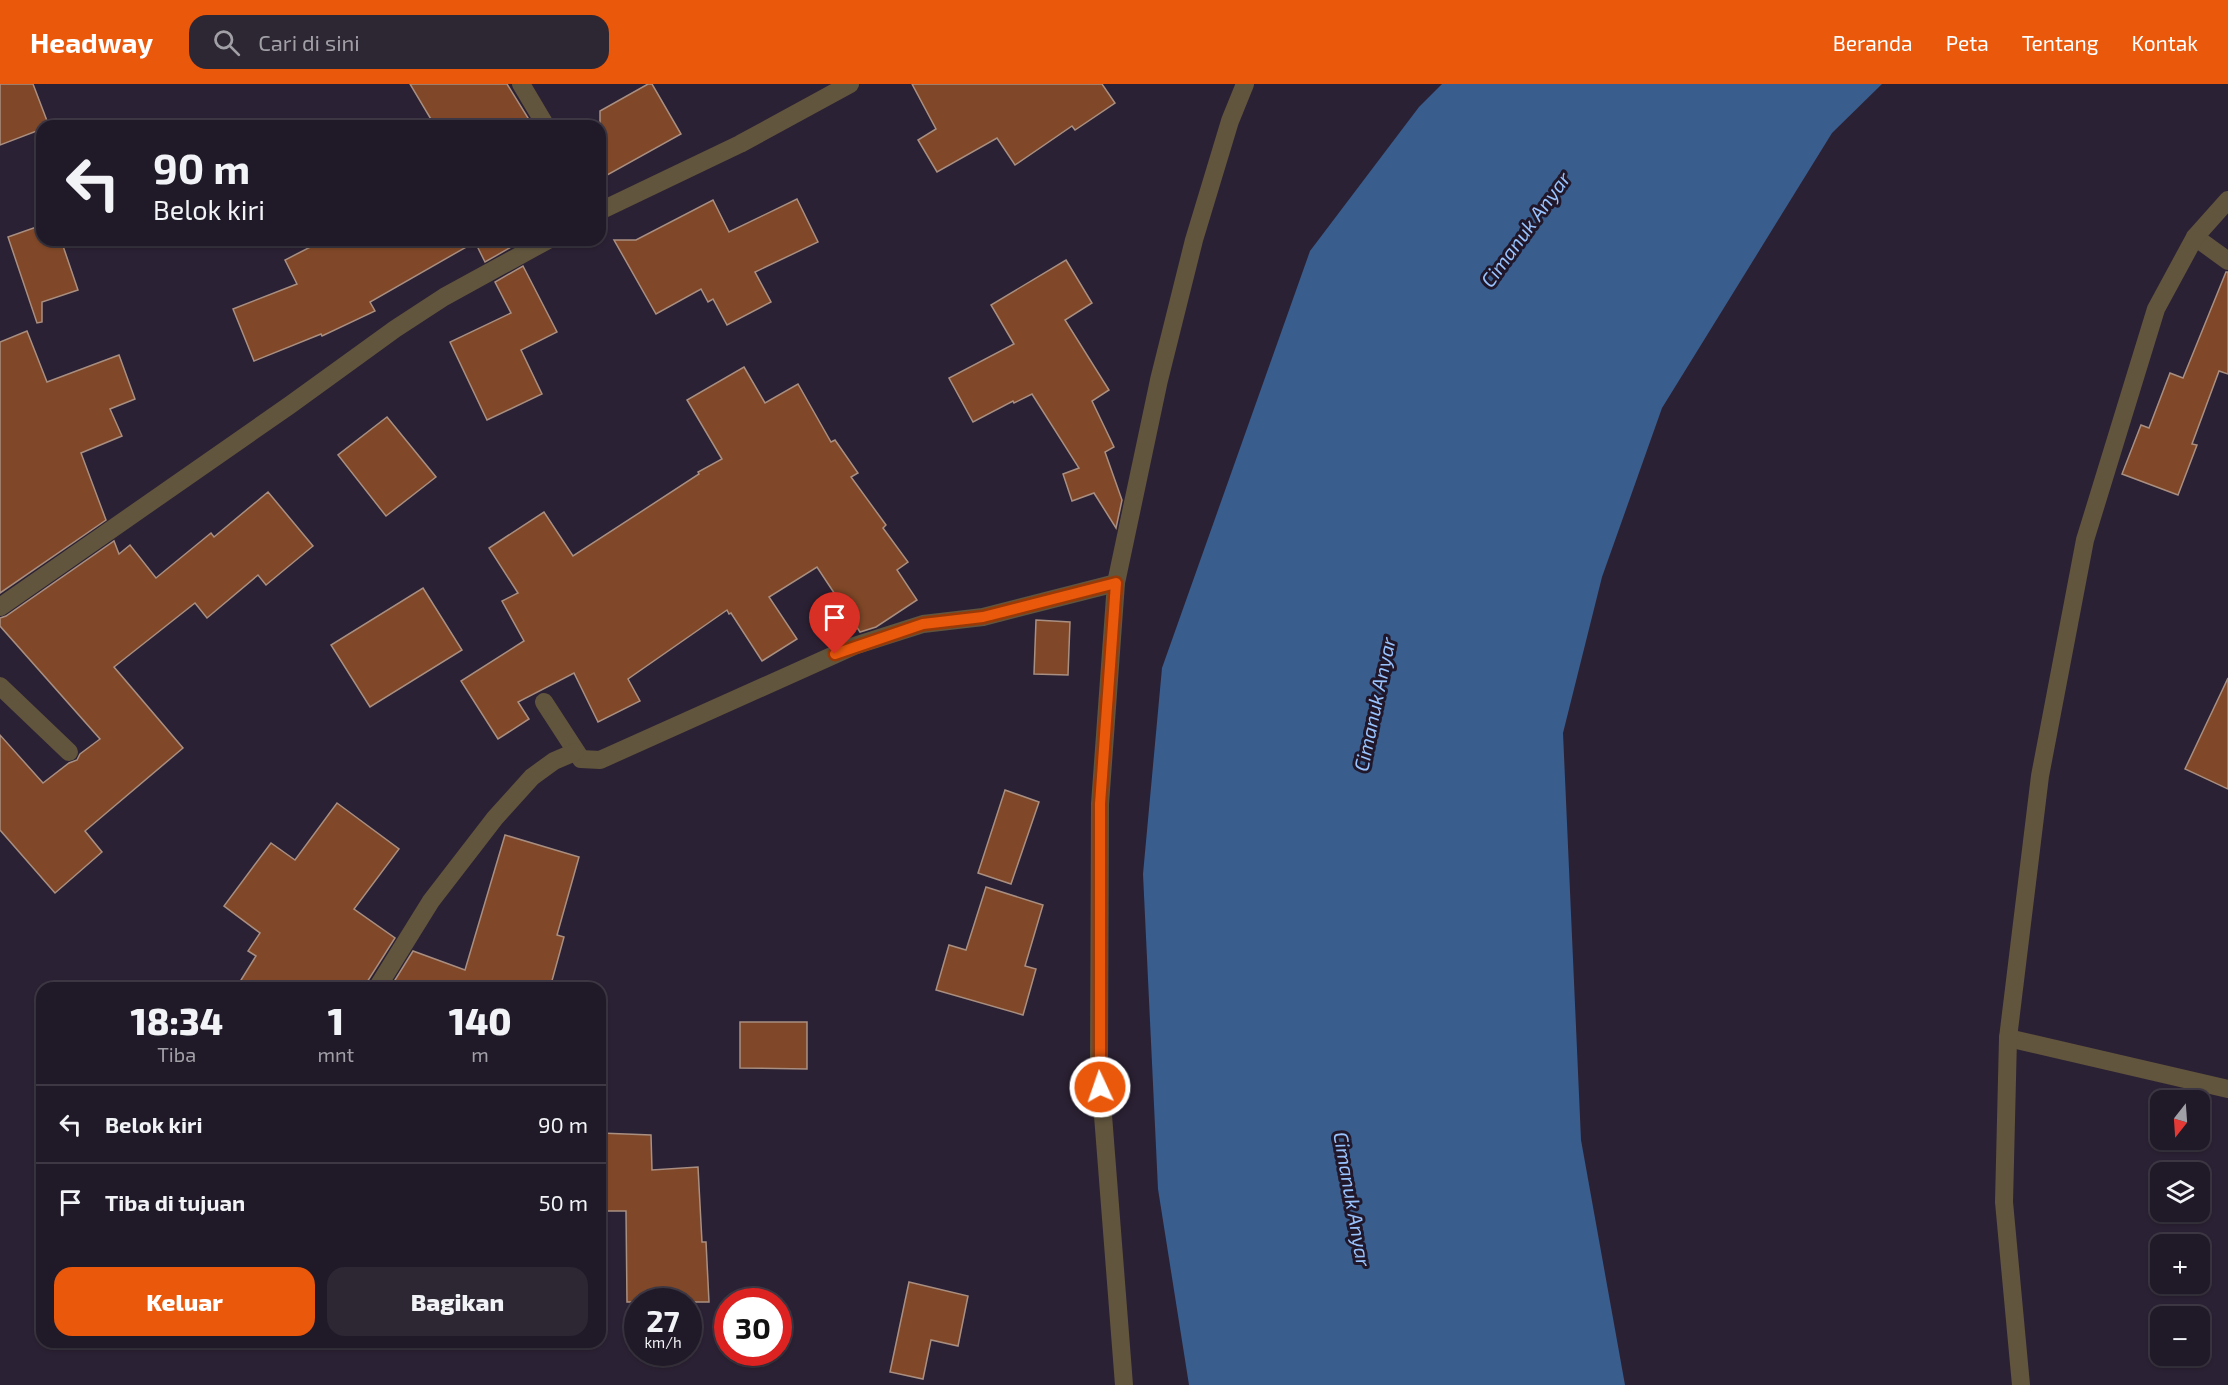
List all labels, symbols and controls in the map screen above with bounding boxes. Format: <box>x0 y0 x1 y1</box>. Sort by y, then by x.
search box <box>189 15 609 69</box>
text: Headway <box>30 25 153 59</box>
icon: search <box>210 26 243 59</box>
text: Cari di sini <box>258 29 360 55</box>
text: Beranda <box>1833 30 1913 55</box>
text: Peta <box>1946 30 1989 55</box>
text: Tentang <box>2022 30 2099 55</box>
text: Kontak <box>2132 30 2198 55</box>
text: 90 m <box>153 142 250 192</box>
icon: left <box>54 144 132 222</box>
water label: Cimanuk Anyar <box>1475 166 1576 292</box>
text: Belok kiri <box>153 193 265 225</box>
pin <box>809 592 860 654</box>
icon: arrive <box>818 601 851 634</box>
water label: Cimanuk Anyar <box>1348 634 1401 774</box>
text: 18:34 <box>130 999 223 1042</box>
text: 1 <box>328 999 344 1042</box>
text: 140 <box>449 999 512 1042</box>
text: Tiba <box>157 1042 196 1066</box>
text: mnt <box>317 1042 354 1066</box>
text: m <box>471 1042 489 1066</box>
position arrow <box>1068 1055 1132 1119</box>
north arrow <box>2150 1090 2210 1150</box>
map controls <box>2150 1090 2210 1366</box>
icon: left <box>54 1108 87 1141</box>
text: Belok kiri <box>105 1111 202 1137</box>
text: 90 m <box>538 1111 588 1137</box>
water label: Cimanuk Anyar <box>1328 1130 1377 1270</box>
button: layers <box>2150 1162 2210 1222</box>
icon: arrive <box>54 1186 87 1219</box>
text: Tiba di tujuan <box>105 1189 245 1215</box>
text: 50 m <box>539 1189 588 1215</box>
button: + <box>2150 1234 2210 1294</box>
button: Keluar <box>54 1267 315 1336</box>
button: Bagikan <box>327 1267 588 1336</box>
speed limit sign: 30 <box>714 1288 792 1366</box>
text: 27 <box>646 1302 680 1338</box>
button: − <box>2150 1306 2210 1366</box>
text: km/h <box>644 1333 682 1351</box>

